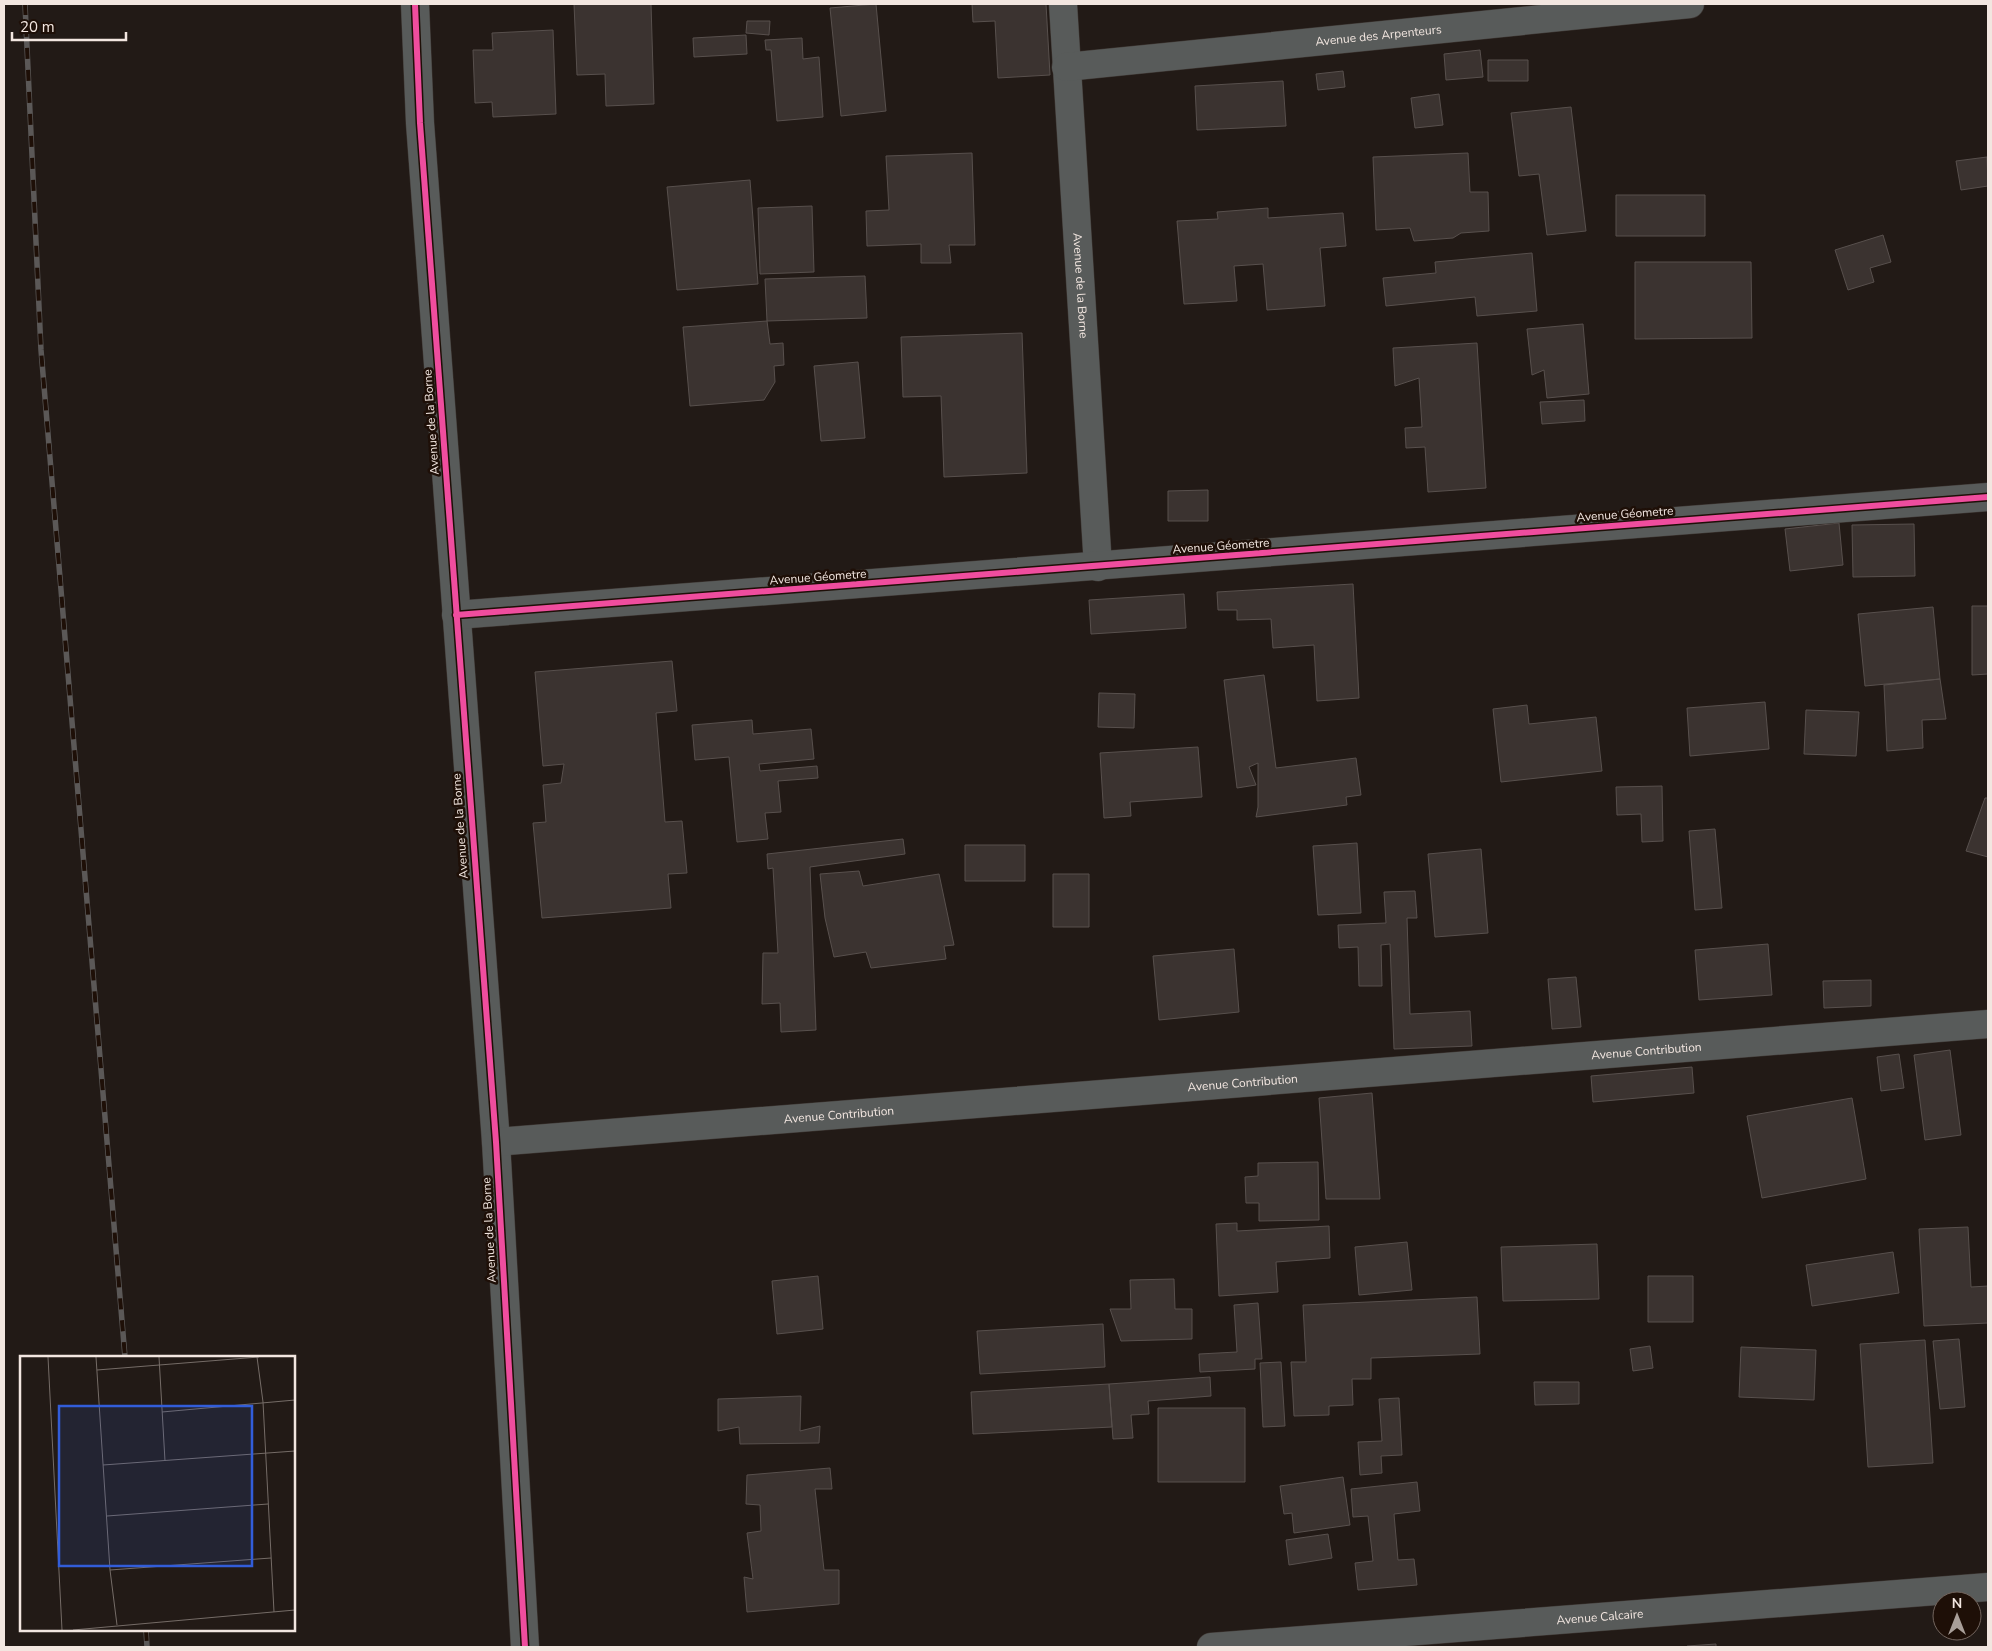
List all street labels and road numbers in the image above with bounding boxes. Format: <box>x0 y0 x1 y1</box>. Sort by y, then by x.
street label: Avenue des Arpenteurs <box>1315 21 1443 50</box>
street label: Avenue de la Borne <box>1069 232 1092 339</box>
street label: Avenue de la Borne <box>419 369 443 475</box>
street label: Avenue Géometre <box>1576 503 1674 525</box>
street label: Avenue Géometre <box>1172 535 1270 557</box>
street label: Avenue Géometre <box>769 566 867 588</box>
street label: Avenue de la Borne <box>448 773 472 879</box>
street label: Avenue Contribution <box>1591 1039 1702 1063</box>
street label: Avenue Contribution <box>1187 1071 1298 1095</box>
street label: Avenue Contribution <box>783 1103 895 1127</box>
street label: Avenue de la Borne <box>478 1177 500 1283</box>
street label: Avenue Calcaire <box>1556 1606 1644 1628</box>

